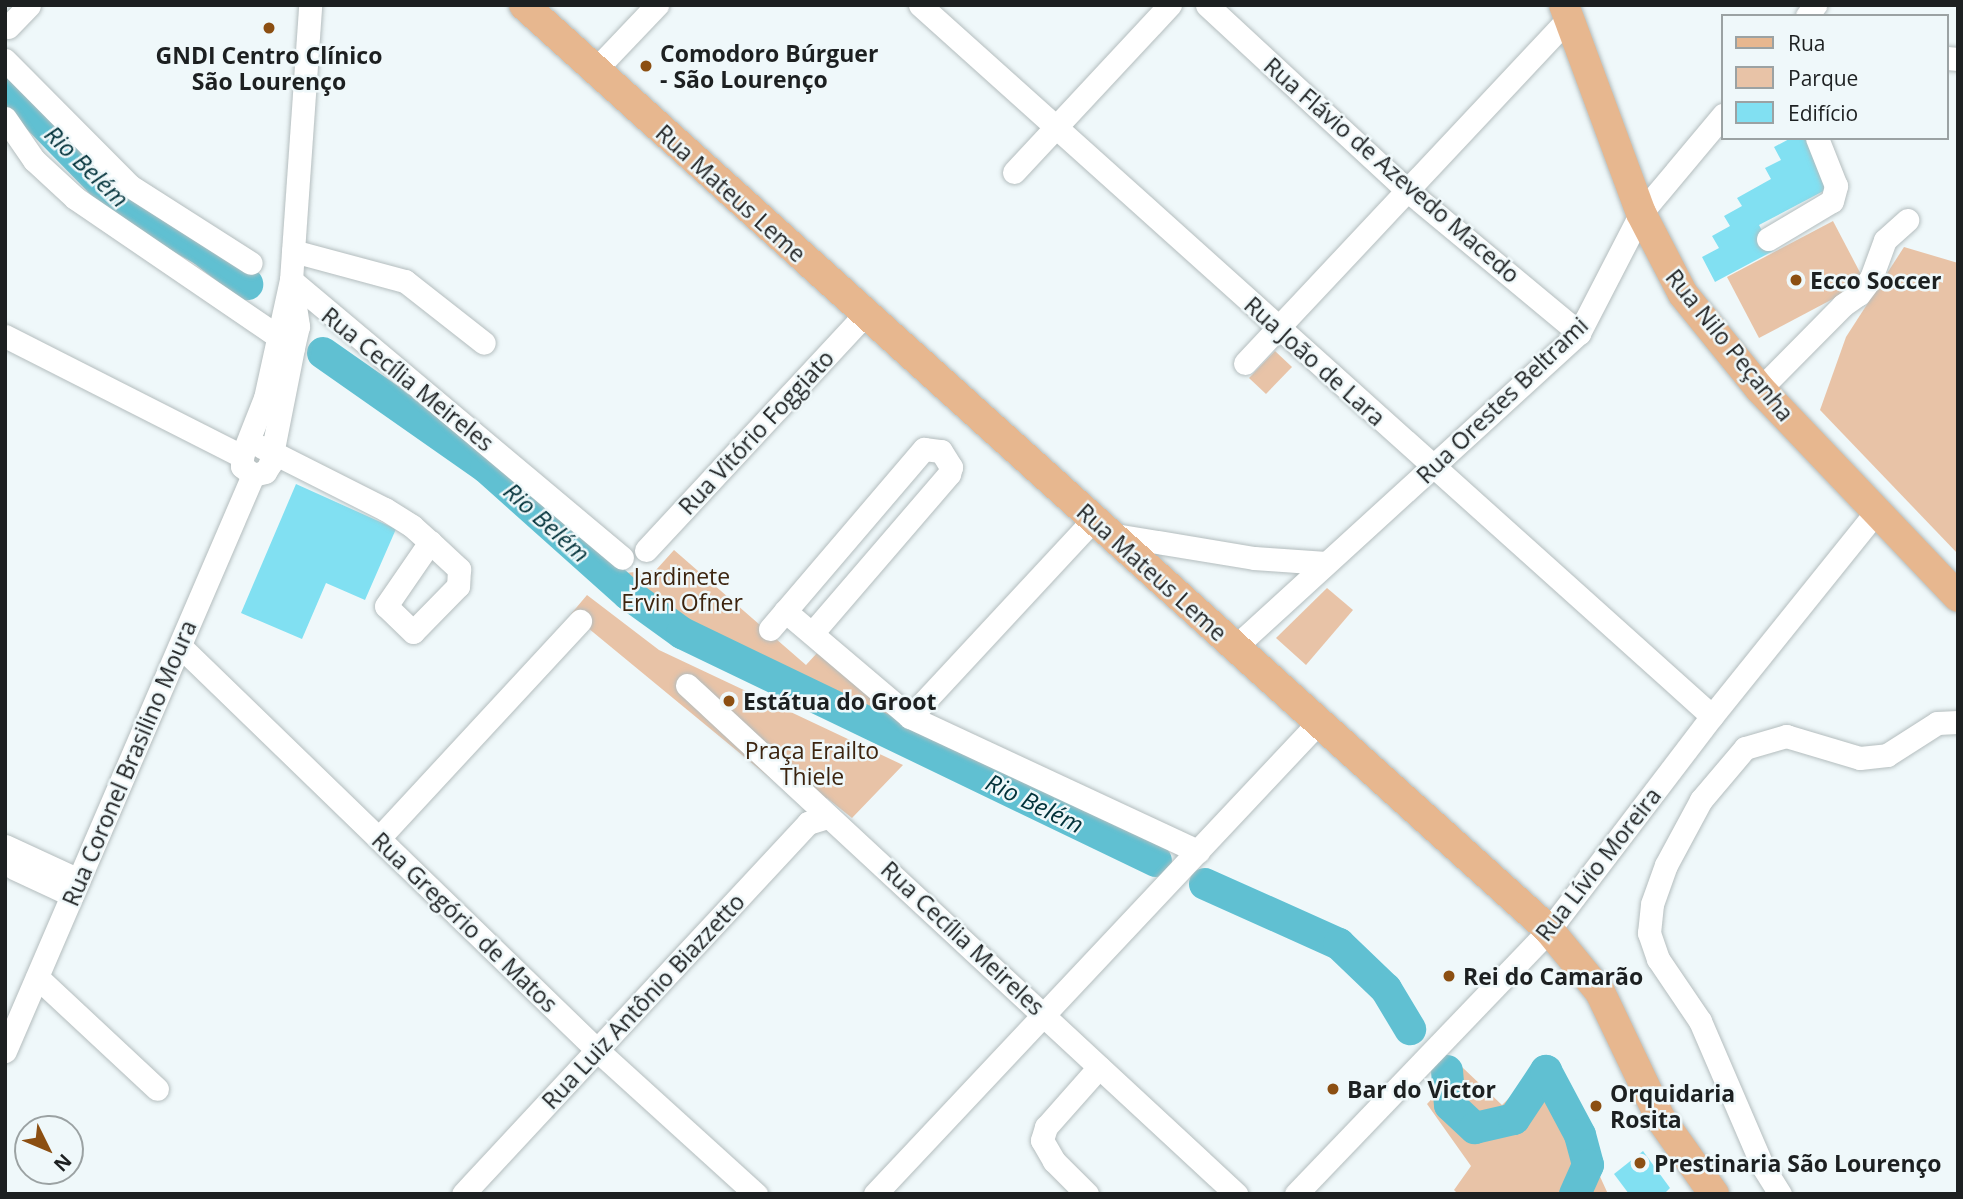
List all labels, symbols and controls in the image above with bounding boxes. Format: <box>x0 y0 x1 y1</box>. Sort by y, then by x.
legend <box>1722 14 1949 140</box>
marker: GNDI Centro Clínico São Lourenço <box>259 18 279 38</box>
text: Rua <box>1788 29 1826 57</box>
place label: Comodoro Búrguer - São Lourenço <box>660 39 878 93</box>
place label: GNDI Centro Clínico São Lourenço <box>156 41 382 95</box>
street label: Rua Flávio de Azevedo Macedo <box>1259 52 1525 288</box>
marker: Comodoro Búrguer - São Lourenço <box>638 58 654 74</box>
text: Parque <box>1788 64 1858 92</box>
text: Edifício <box>1788 99 1858 127</box>
water label: Rio Belém <box>39 119 135 213</box>
street label: Rua Mateus Leme <box>650 119 812 267</box>
street label: Rua Nilo Peçanha <box>1660 264 1800 426</box>
place label: Ecco Soccer <box>1810 266 1941 294</box>
marker: Ecco Soccer <box>1788 272 1804 288</box>
street label: Rua João de Lara <box>1239 291 1391 431</box>
street label: Rua Cecília Meireles <box>317 301 499 457</box>
street label: Rua Orestes Beltrami <box>1411 311 1593 489</box>
street label: Rua Vitório Foggiato <box>673 344 839 520</box>
water label: Rio Belém <box>498 476 596 568</box>
street label: Rua Mateus Leme <box>1071 498 1233 646</box>
park label: Jardinete Ervin Ofner <box>621 562 743 616</box>
street label: Rua Coronel Brasilino Moura <box>56 616 202 910</box>
place label: Estátua do Groot <box>743 687 936 715</box>
marker: Estátua do Groot <box>721 693 737 709</box>
park label: Praça Erailto Thiele <box>745 736 879 790</box>
water label: Rio Belém <box>982 767 1088 839</box>
street label: Rua Lívio Moreira <box>1530 782 1666 946</box>
street label: Rua Gregório de Matos <box>367 826 563 1018</box>
street label: Rua Cecília Meireles <box>876 855 1050 1021</box>
street label: Rua Luiz Antônio Biazzetto <box>536 888 750 1114</box>
place label: Rei do Camarão <box>1463 962 1643 990</box>
marker: Rei do Camarão <box>1441 968 1457 984</box>
place label: Bar do Victor <box>1347 1075 1496 1103</box>
place label: Orquidaria Rosita <box>1610 1079 1735 1133</box>
marker: Bar do Victor <box>1325 1081 1341 1097</box>
marker: Orquidaria Rosita <box>1588 1098 1604 1114</box>
north arrow <box>14 1115 84 1185</box>
text: N <box>48 1148 78 1177</box>
place label: Prestinaria São Lourenço <box>1654 1149 1942 1177</box>
marker: Prestinaria São Lourenço <box>1632 1155 1648 1171</box>

